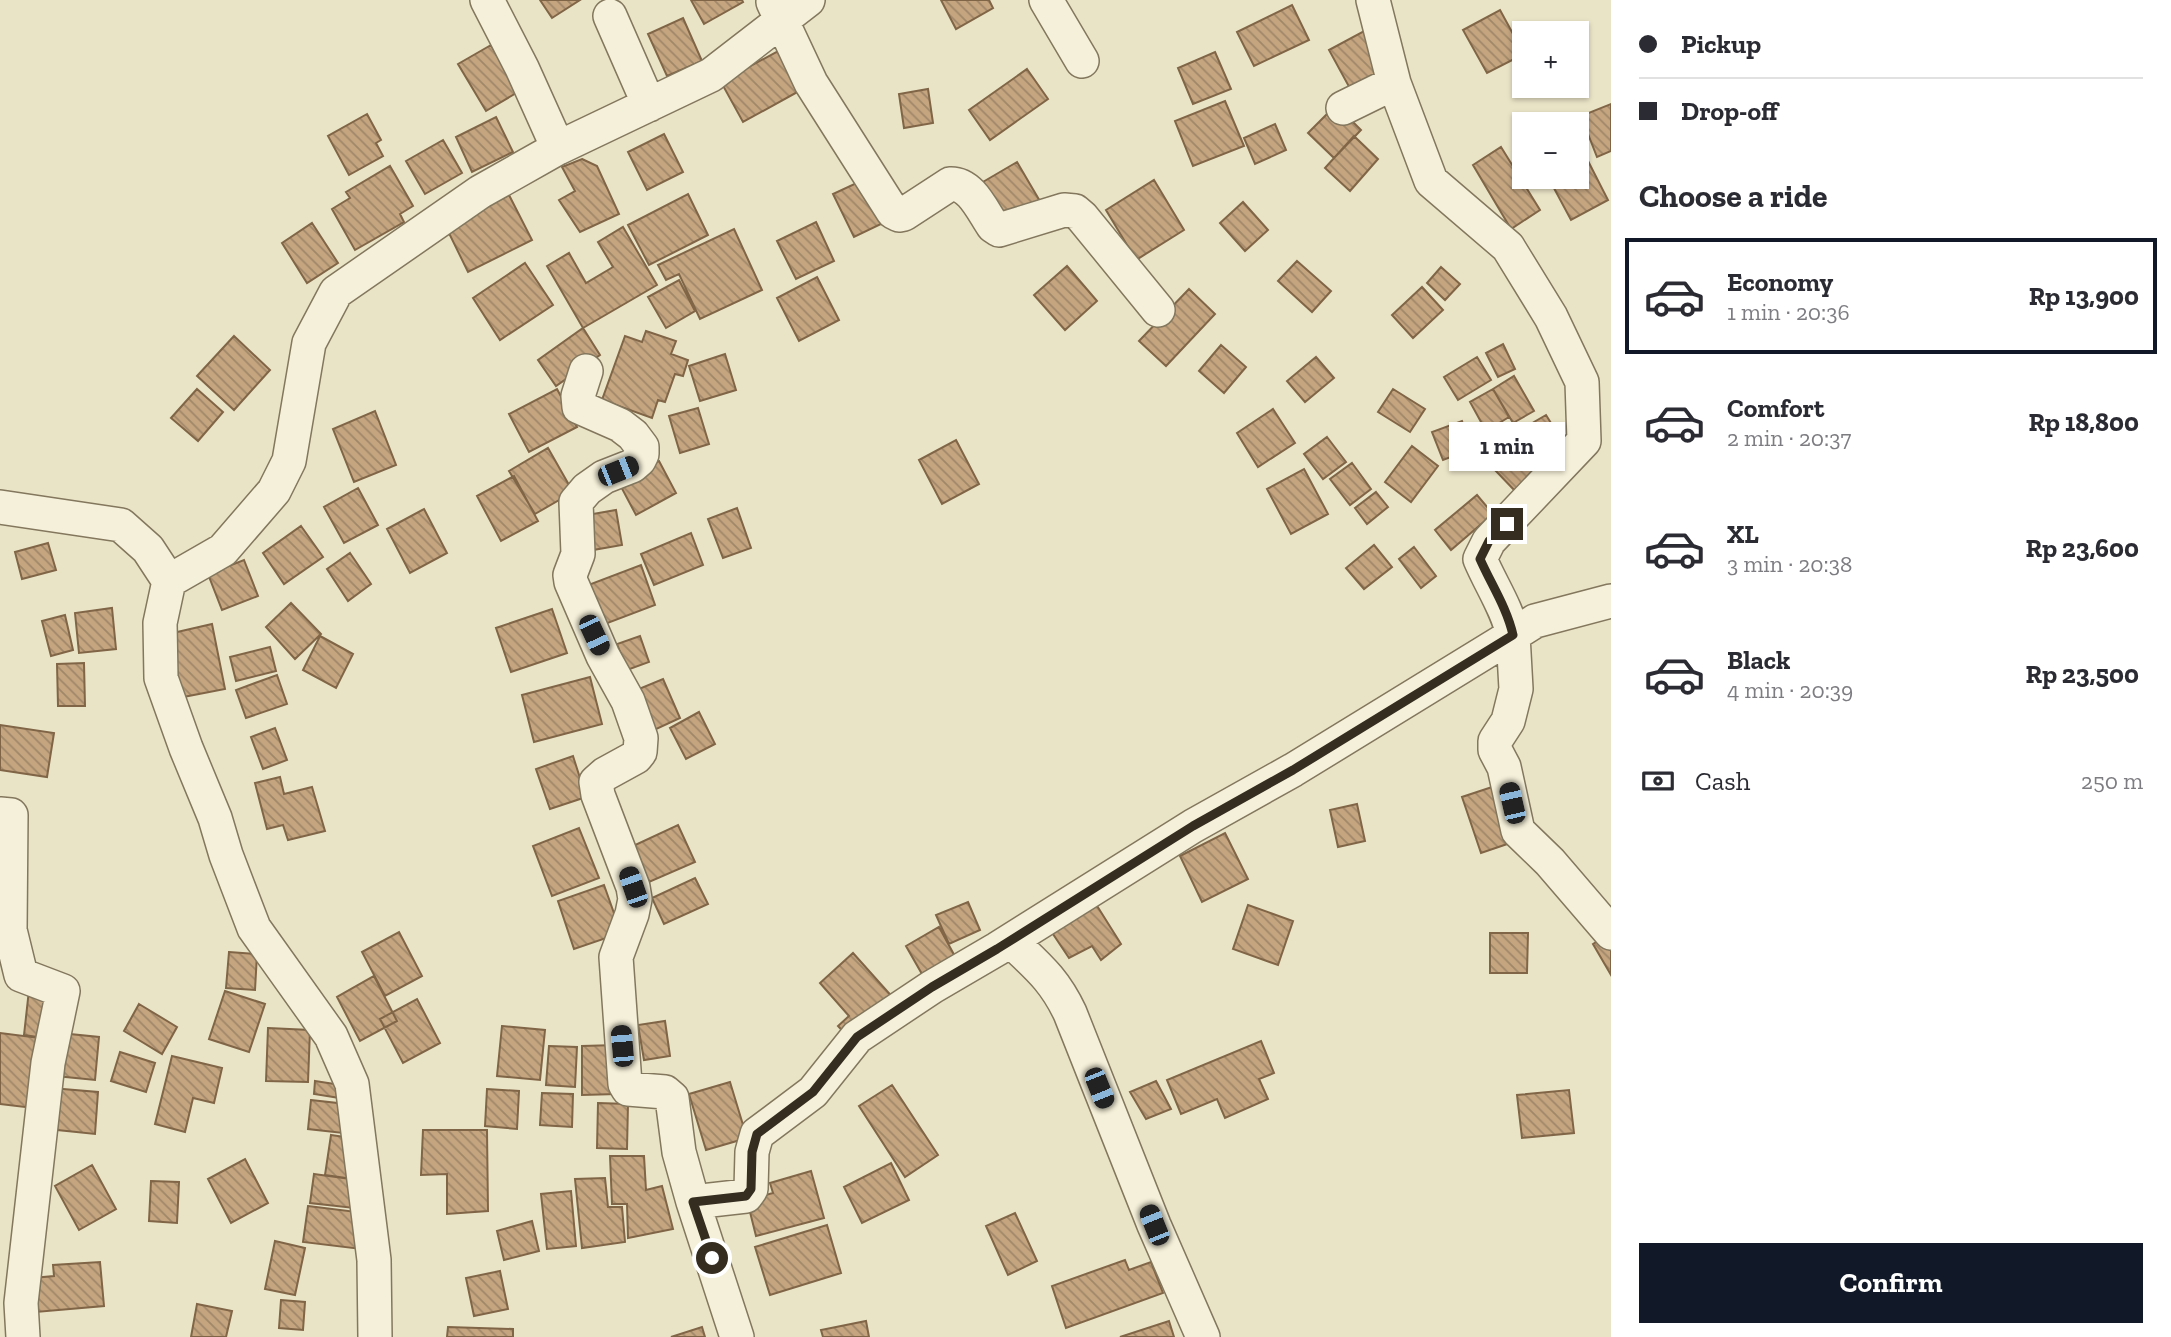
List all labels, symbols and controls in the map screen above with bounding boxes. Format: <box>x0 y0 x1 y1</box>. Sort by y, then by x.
map controls <box>1512 21 1589 189</box>
button: + <box>1512 21 1589 98</box>
text: Pickup <box>1681 28 1761 60</box>
text: Drop-off <box>1681 95 1778 127</box>
button: − <box>1512 112 1589 189</box>
text: Choose a ride <box>1639 177 1827 215</box>
icon: car <box>1643 265 1706 328</box>
text: Economy <box>1727 266 1833 298</box>
text: Rp 13,900 <box>2029 280 2139 312</box>
text: 1 min · 20:36 <box>1727 298 1850 326</box>
icon: car <box>1643 391 1706 454</box>
text: Comfort <box>1727 392 1824 424</box>
text: Rp 18,800 <box>2028 406 2139 438</box>
callout: 1 min <box>1449 422 1565 472</box>
text: 2 min · 20:37 <box>1727 424 1851 452</box>
text: 1 min <box>1480 432 1534 460</box>
car <box>595 453 642 489</box>
route end <box>1491 508 1523 540</box>
icon: car <box>1643 517 1706 580</box>
text: XL <box>1727 518 1759 550</box>
text: Rp 23,600 <box>2026 532 2139 564</box>
text: 3 min · 20:38 <box>1727 550 1852 578</box>
car <box>576 612 613 658</box>
icon: car <box>1643 643 1706 706</box>
text: Black <box>1727 644 1790 676</box>
text: Rp 23,500 <box>2026 658 2139 690</box>
text: 4 min · 20:39 <box>1727 676 1853 704</box>
icon: cash <box>1639 762 1677 800</box>
text: Cash <box>1695 765 1750 797</box>
text: 250 m <box>2081 767 2143 795</box>
car <box>1498 780 1527 826</box>
car <box>617 864 650 910</box>
car <box>610 1024 635 1068</box>
car <box>1082 1065 1117 1111</box>
car <box>1137 1202 1172 1248</box>
route start <box>696 1242 728 1274</box>
button: Confirm <box>1639 1243 2143 1323</box>

